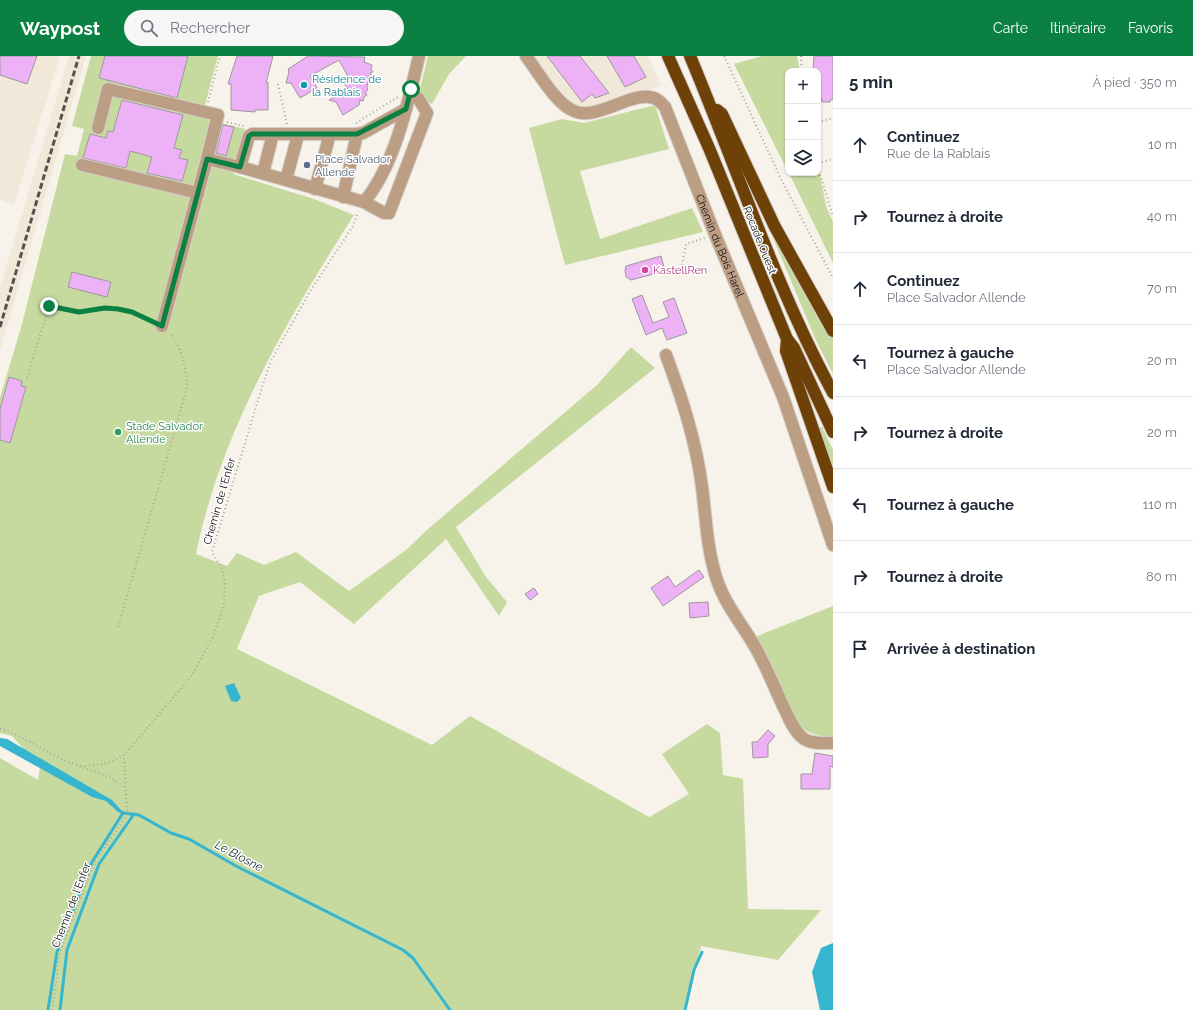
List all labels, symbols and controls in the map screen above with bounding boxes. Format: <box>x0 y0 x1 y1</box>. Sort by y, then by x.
search box <box>124 10 404 46</box>
text: Waypost <box>20 17 100 39</box>
icon: search <box>138 17 160 39</box>
text: Rechercher <box>170 19 250 37</box>
text: Carte <box>993 20 1028 36</box>
text: Itinéraire <box>1050 20 1106 36</box>
text: Favoris <box>1128 20 1173 36</box>
map controls <box>785 68 821 176</box>
button: + <box>785 68 821 104</box>
text: 5 min <box>849 72 893 92</box>
place label: Résidence de la Rablais <box>312 73 382 99</box>
text: À pied · 350 m <box>1092 75 1177 90</box>
marker: Résidence de la Rablais <box>299 80 309 90</box>
route start <box>402 80 420 98</box>
button: − <box>785 104 821 140</box>
text: Continuez <box>887 128 960 146</box>
icon: ahead <box>849 134 871 156</box>
text: 10 m <box>1148 137 1177 152</box>
button: layers <box>785 140 821 176</box>
text: Rue de la Rablais <box>887 146 990 161</box>
place label: Place Salvador Allende <box>315 153 391 179</box>
marker: Place Salvador Allende <box>302 160 312 170</box>
street label: Chemin du Bois Harel <box>693 192 746 299</box>
street label: Rocade Ouest <box>740 204 779 276</box>
icon: right <box>849 206 871 228</box>
text: Tournez à droite <box>887 208 1003 226</box>
text: 40 m <box>1147 209 1177 224</box>
place label: KastellRen <box>653 264 707 277</box>
marker: KastellRen <box>640 265 650 275</box>
text: Continuez <box>887 272 960 290</box>
icon: ahead <box>849 278 871 300</box>
text: 70 m <box>1147 281 1177 296</box>
text: Place Salvador Allende <box>887 290 1026 305</box>
route end <box>40 297 58 315</box>
text: Tournez à gauche <box>887 344 1014 362</box>
icon: left <box>849 350 871 372</box>
text: 20 m <box>1147 353 1177 368</box>
text: Place Salvador Allende <box>887 362 1026 377</box>
place label: Stade Salvador Allende <box>126 420 203 446</box>
icon: right <box>849 422 871 444</box>
text: Tournez à droite <box>887 424 1003 442</box>
text: 20 m <box>1147 425 1177 440</box>
marker: Stade Salvador Allende <box>113 427 123 437</box>
street label: Chemin de l'Enfer <box>201 456 238 546</box>
icon: left <box>849 494 871 516</box>
text: Tournez à gauche <box>887 496 1014 514</box>
text: 110 m <box>1143 497 1177 512</box>
icon: right <box>849 566 871 588</box>
text: Tournez à droite <box>887 568 1003 586</box>
text: 80 m <box>1146 569 1177 584</box>
icon: arrive <box>849 638 871 660</box>
text: Arrivée à destination <box>887 640 1035 658</box>
water label: Le Blosne <box>213 838 266 875</box>
street label: Chemin de l'Enfer <box>49 861 94 950</box>

